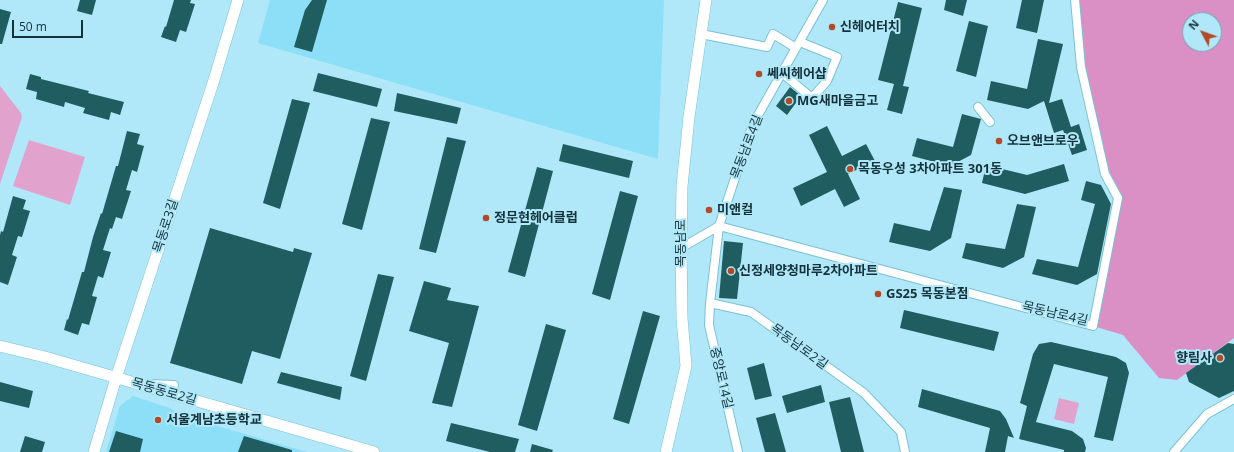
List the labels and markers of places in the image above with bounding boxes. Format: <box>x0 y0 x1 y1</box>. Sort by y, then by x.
place label: 신헤어터치 <box>840 19 900 35</box>
marker: 신헤어터치 <box>827 22 837 32</box>
place label: 쎄씨헤어샵 <box>767 66 827 82</box>
marker: 쎄씨헤어샵 <box>754 69 764 79</box>
place label: MG새마을금고 <box>797 93 878 109</box>
marker: MG새마을금고 <box>784 96 794 106</box>
place label: 오브앤브로우 <box>1007 133 1079 149</box>
marker: 오브앤브로우 <box>994 136 1004 146</box>
place label: 목동우성 3차아파트 301동 <box>858 161 1002 177</box>
marker: 목동우성 3차아파트 301동 <box>845 164 855 174</box>
place label: 미앤컬 <box>717 202 753 218</box>
marker: 미앤컬 <box>704 205 714 215</box>
place label: 정문현헤어클럽 <box>494 210 578 226</box>
marker: 정문현헤어클럽 <box>481 213 491 223</box>
place label: 신정세양청마루2차아파트 <box>739 263 878 279</box>
marker: 신정세양청마루2차아파트 <box>726 266 736 276</box>
place label: GS25 목동본점 <box>886 286 969 302</box>
marker: GS25 목동본점 <box>873 289 883 299</box>
place label: 향림사 <box>1176 350 1212 366</box>
marker: 향림사 <box>1215 353 1225 363</box>
place label: 서울계남초등학교 <box>166 412 262 428</box>
marker: 서울계남초등학교 <box>153 415 163 425</box>

